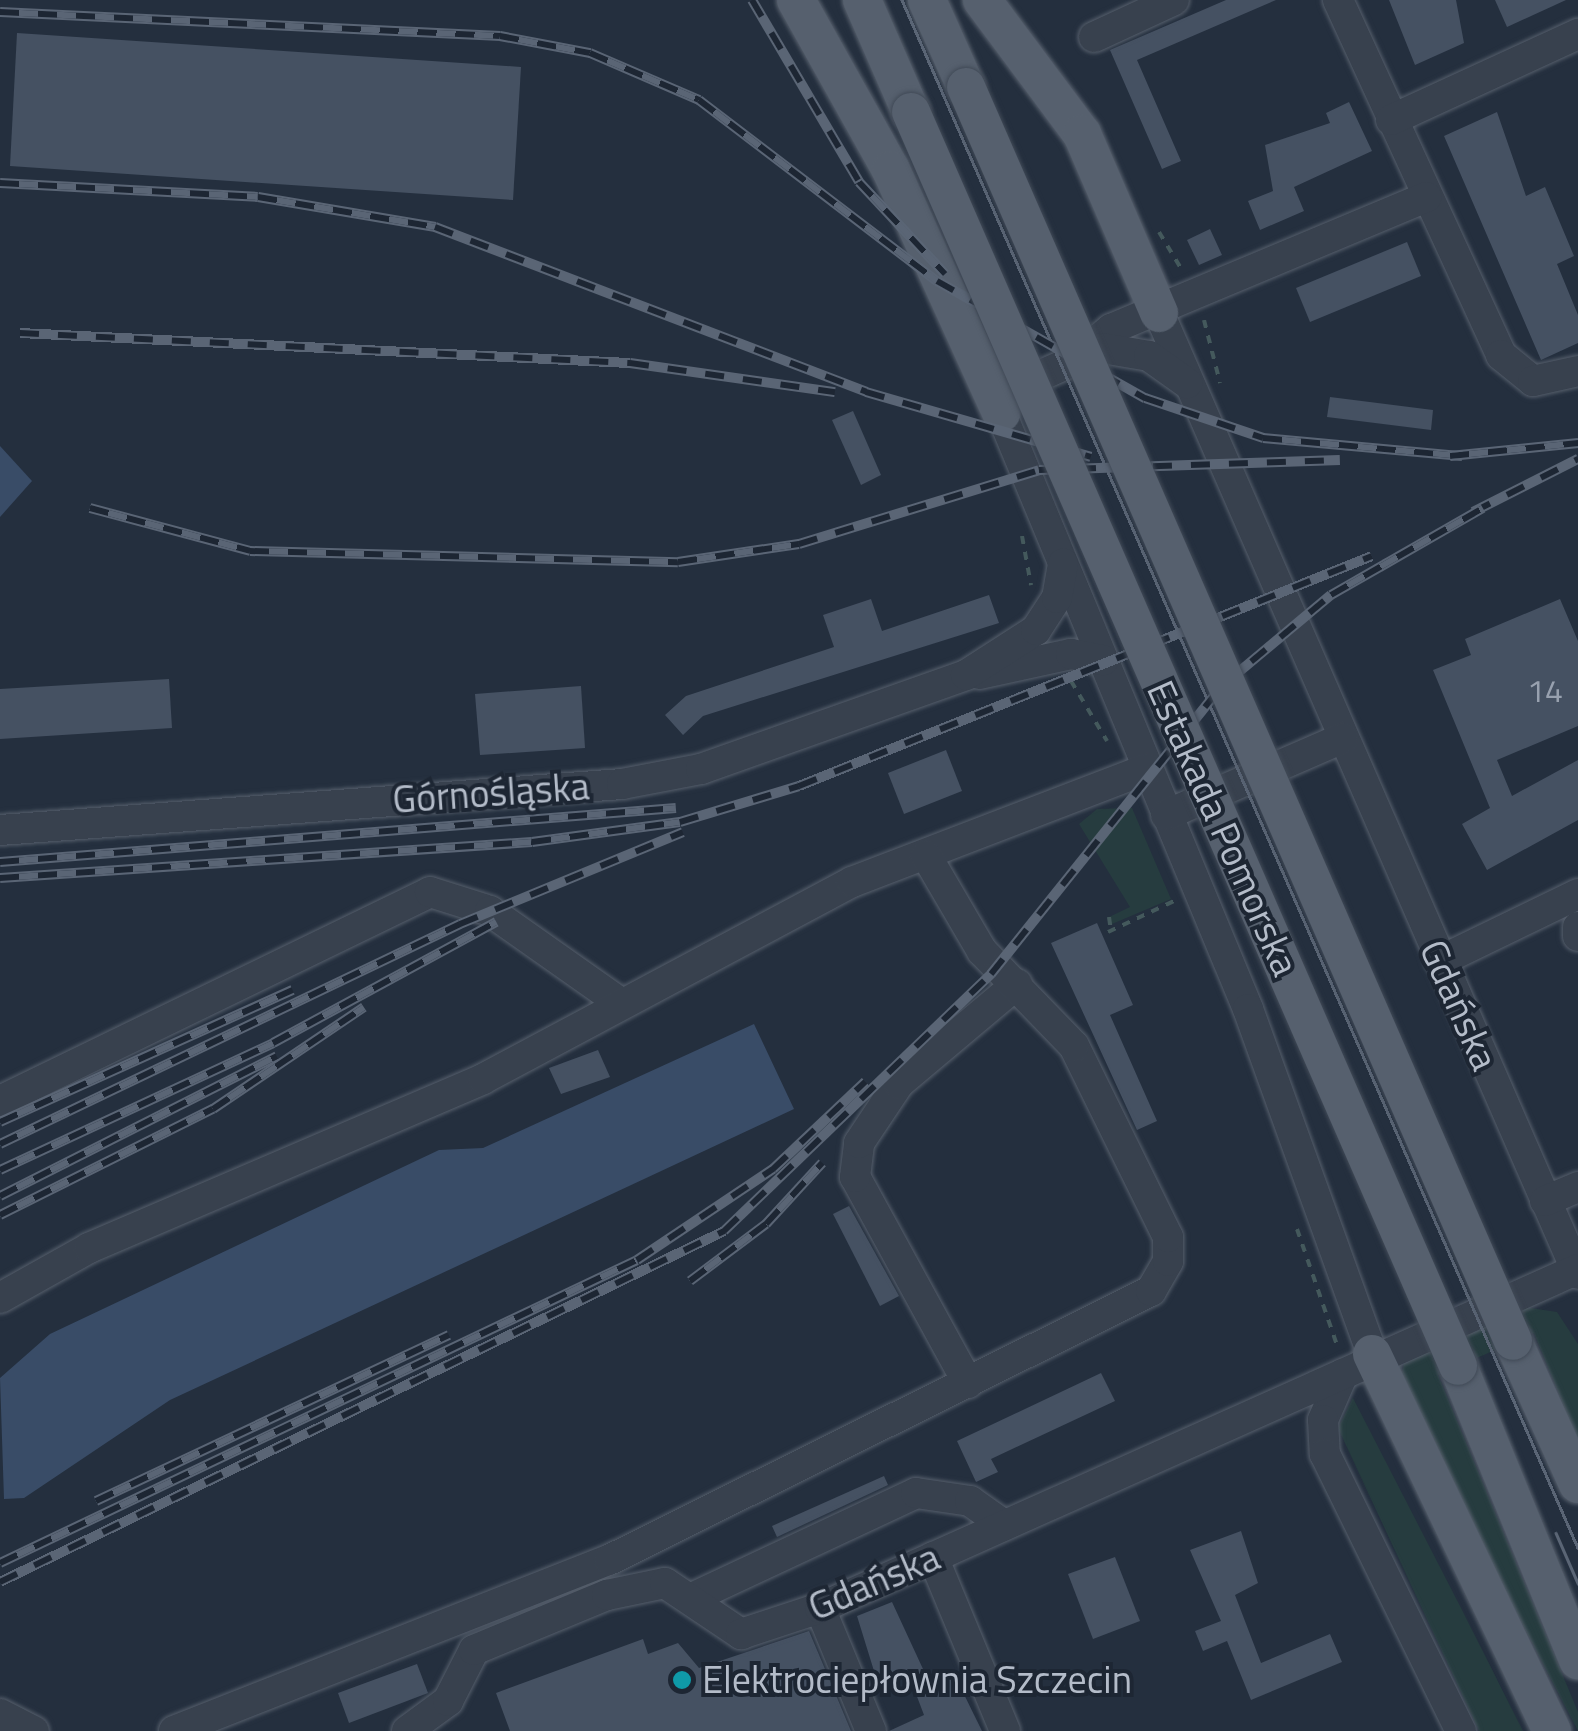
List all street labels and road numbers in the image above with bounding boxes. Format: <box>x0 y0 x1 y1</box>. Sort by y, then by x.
street label: Estakada Pomorska <box>1138 674 1308 982</box>
street label: Górnośląska <box>391 763 591 823</box>
street label: Gdańska <box>1410 933 1508 1077</box>
street label: Gdańska <box>802 1534 946 1630</box>

